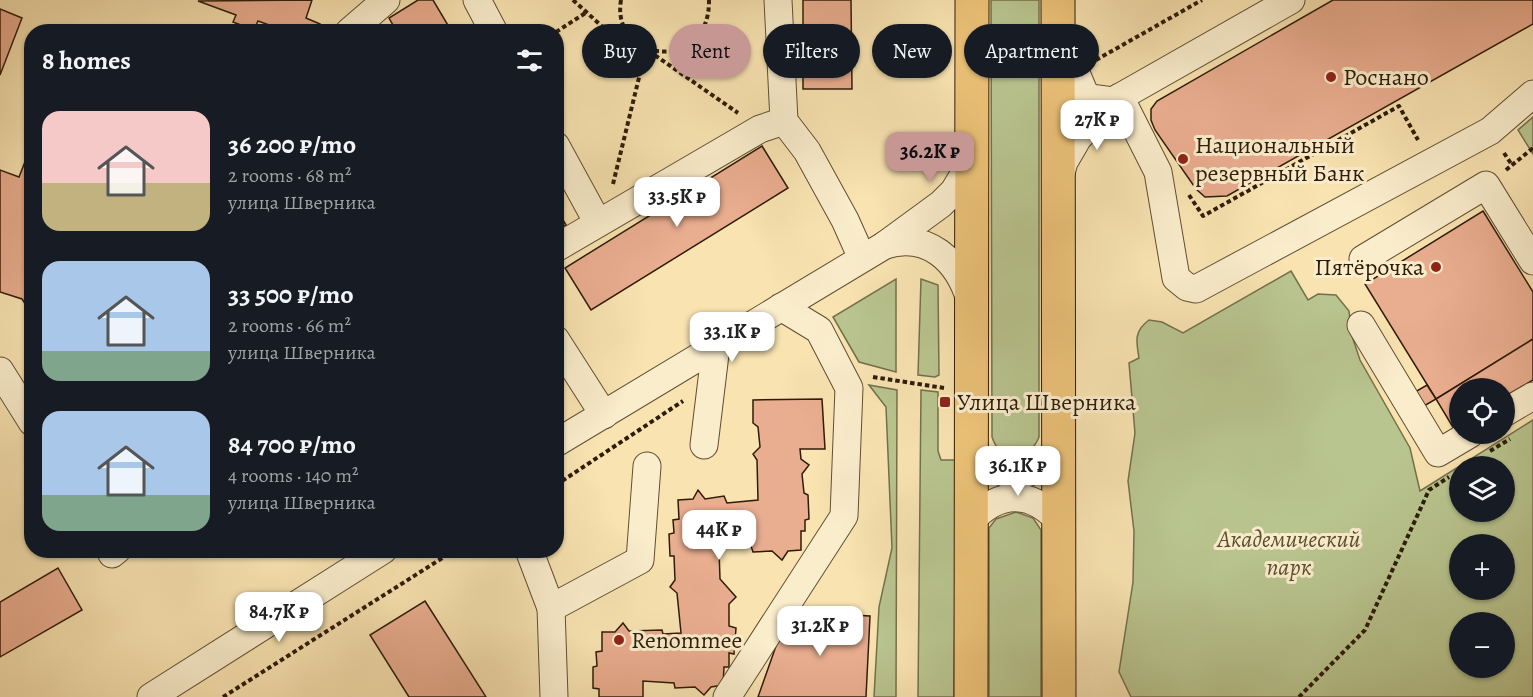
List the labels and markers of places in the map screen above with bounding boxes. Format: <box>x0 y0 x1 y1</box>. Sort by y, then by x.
place label: Роснано <box>1343 61 1429 93</box>
marker: Роснано <box>1324 70 1338 84</box>
pin: 27K ₽ <box>1055 100 1139 151</box>
place label: Национальный резервный Банк <box>1195 129 1364 189</box>
pin: 36.2K ₽ <box>875 132 985 183</box>
marker: Национальный резервный Банк <box>1176 152 1190 166</box>
pin: 33.5K ₽ <box>622 177 732 228</box>
place label: Пятёрочка <box>1314 251 1424 283</box>
marker: Пятёрочка <box>1429 260 1443 274</box>
pin: 33.1K ₽ <box>677 312 787 363</box>
place label: Улица Шверника <box>957 386 1136 418</box>
marker: Улица Шверника <box>938 395 952 409</box>
pin: 36.1K ₽ <box>963 446 1073 497</box>
pin: 44K ₽ <box>677 510 761 561</box>
pin: 84.7K ₽ <box>224 592 334 643</box>
pin: 31.2K ₽ <box>765 606 875 657</box>
place label: Renommee <box>631 624 742 656</box>
marker: Renommee <box>612 633 626 647</box>

